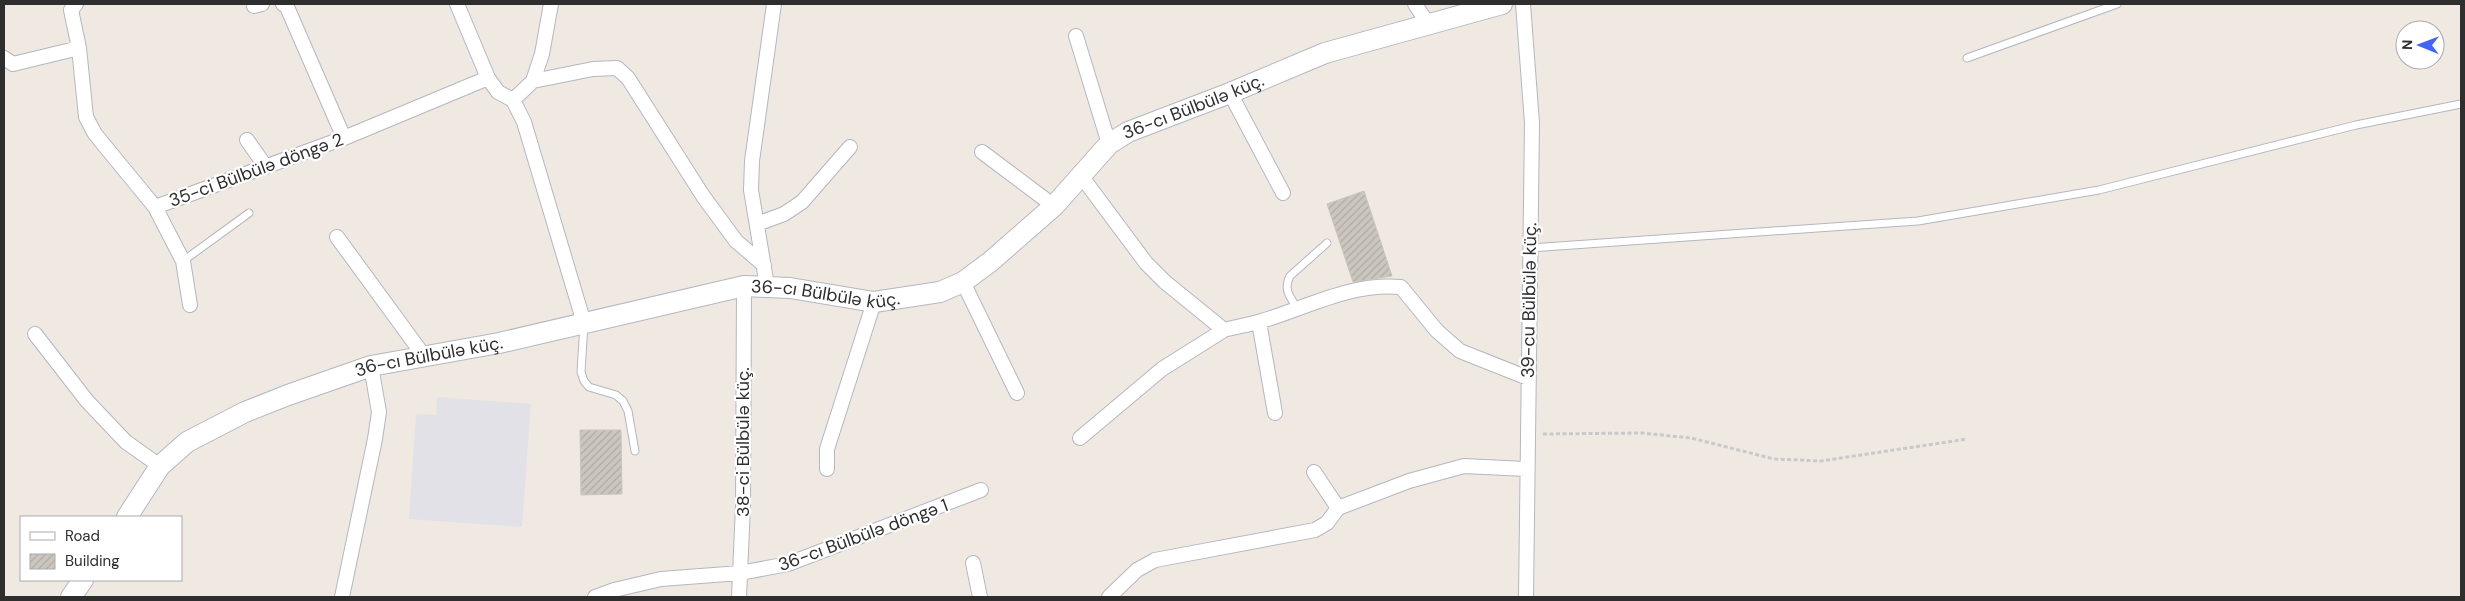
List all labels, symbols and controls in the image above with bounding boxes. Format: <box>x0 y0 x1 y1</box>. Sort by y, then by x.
north arrow <box>2395 20 2445 70</box>
text: N <box>2398 40 2416 50</box>
street label: 36-cı Bülbülə küç. <box>1119 68 1268 145</box>
street label: 35-ci Bülbülə döngə 2 <box>165 127 347 213</box>
street label: 39-cu Bülbülə küç. <box>1516 222 1542 378</box>
street label: 36-cı Bülbülə küç. <box>751 274 901 314</box>
street label: 36-cı Bülbülə küç. <box>352 330 505 383</box>
street label: 38-ci Bülbülə küç. <box>731 367 755 517</box>
street label: 36-cı Bülbülə döngə 1 <box>775 493 951 577</box>
legend <box>20 516 182 581</box>
text: Road <box>65 526 100 546</box>
text: Building <box>65 551 120 571</box>

